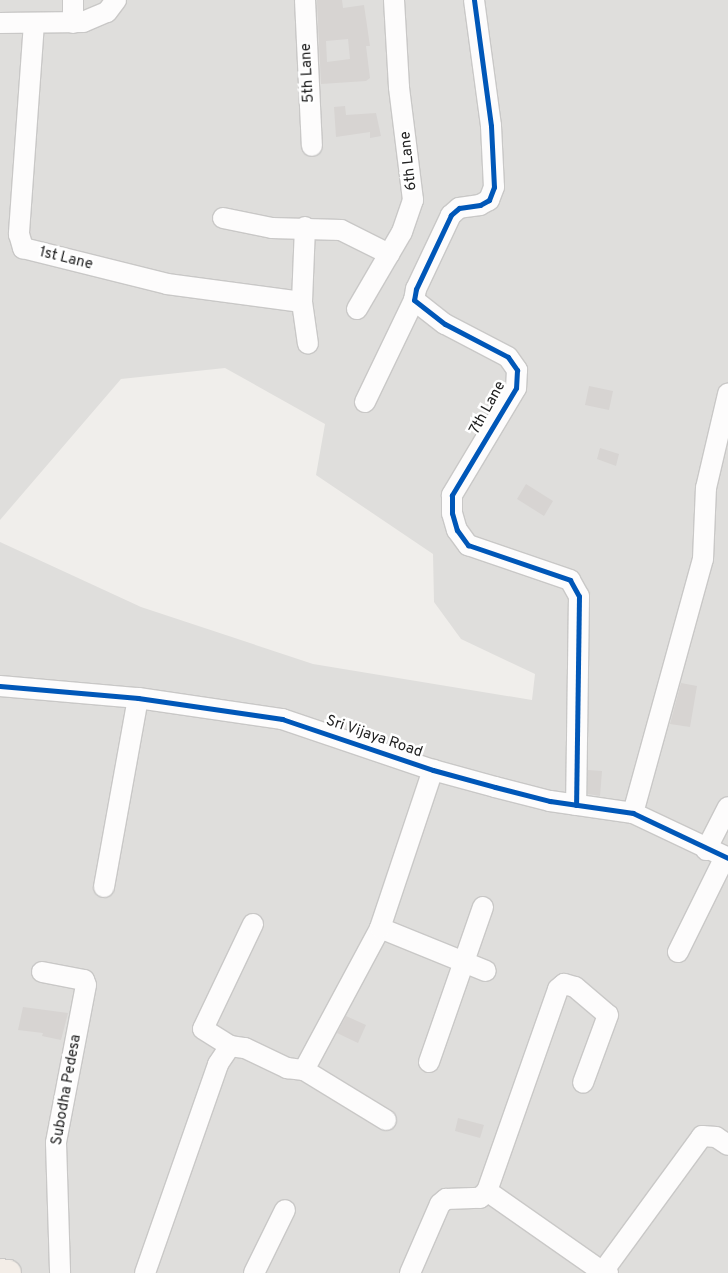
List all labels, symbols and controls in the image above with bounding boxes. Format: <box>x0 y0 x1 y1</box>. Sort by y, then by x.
street label: 5th Lane <box>297 43 319 103</box>
street label: 6th Lane <box>397 130 421 192</box>
street label: 1st Lane <box>37 244 95 274</box>
street label: 7th Lane <box>466 378 510 438</box>
street label: Sri Vijaya Road <box>323 712 425 762</box>
street label: Subodha Pedesa <box>48 1033 86 1147</box>

